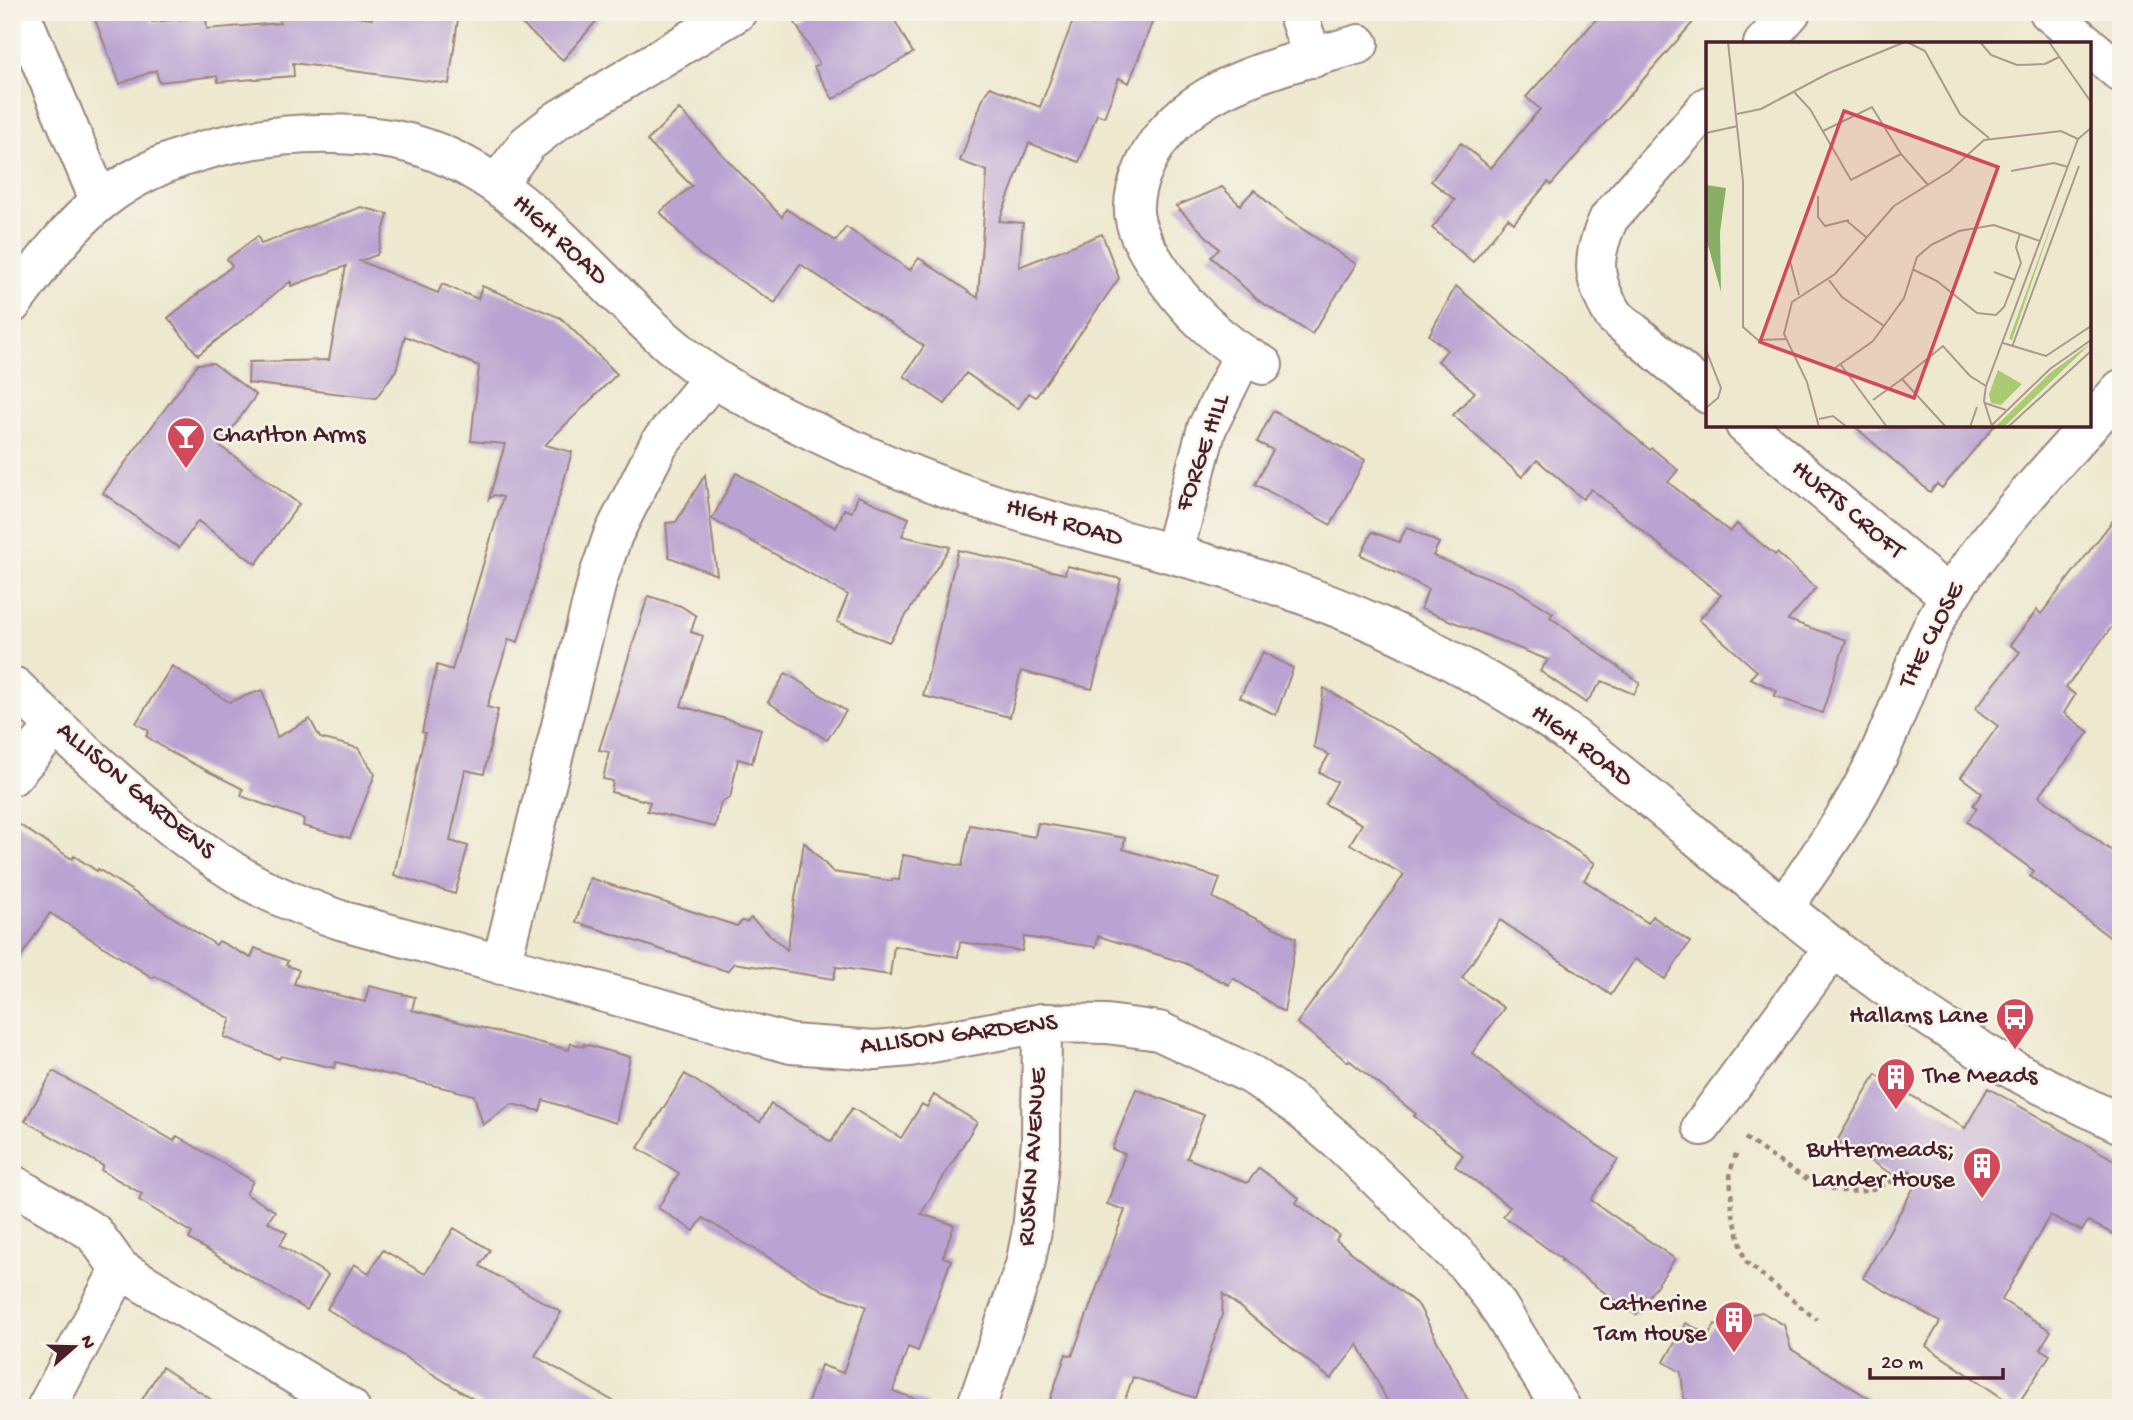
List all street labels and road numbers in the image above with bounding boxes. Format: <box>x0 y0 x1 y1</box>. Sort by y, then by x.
street label: HIGH ROAD <box>505 189 614 293</box>
street label: FORGE HILL <box>1169 389 1239 516</box>
street label: HURTS CROFT <box>1784 455 1911 568</box>
street label: HIGH ROAD <box>1002 493 1126 555</box>
street label: THE CLOSE <box>1892 577 1973 696</box>
street label: HIGH ROAD <box>1524 698 1638 796</box>
street label: ALLISON GARDENS <box>49 716 222 868</box>
street label: ALLISON GARDENS <box>858 1008 1061 1064</box>
street label: RUSKIN AVENUE <box>1012 1066 1056 1247</box>

